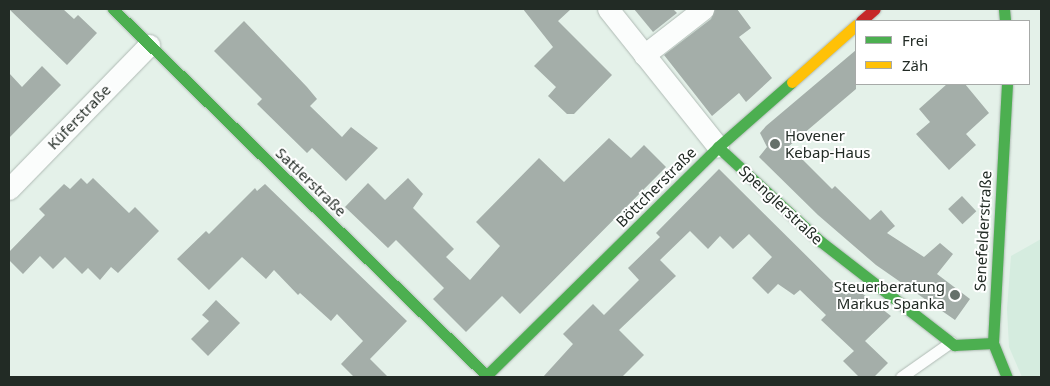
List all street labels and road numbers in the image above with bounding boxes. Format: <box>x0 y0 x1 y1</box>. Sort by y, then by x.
street label: Küferstraße <box>44 81 114 153</box>
street label: Böttcherstraße <box>612 143 700 231</box>
street label: Sattlerstraße <box>272 144 350 220</box>
street label: Spenglerstraße <box>735 162 827 248</box>
street label: Senefelderstraße <box>971 170 995 292</box>

